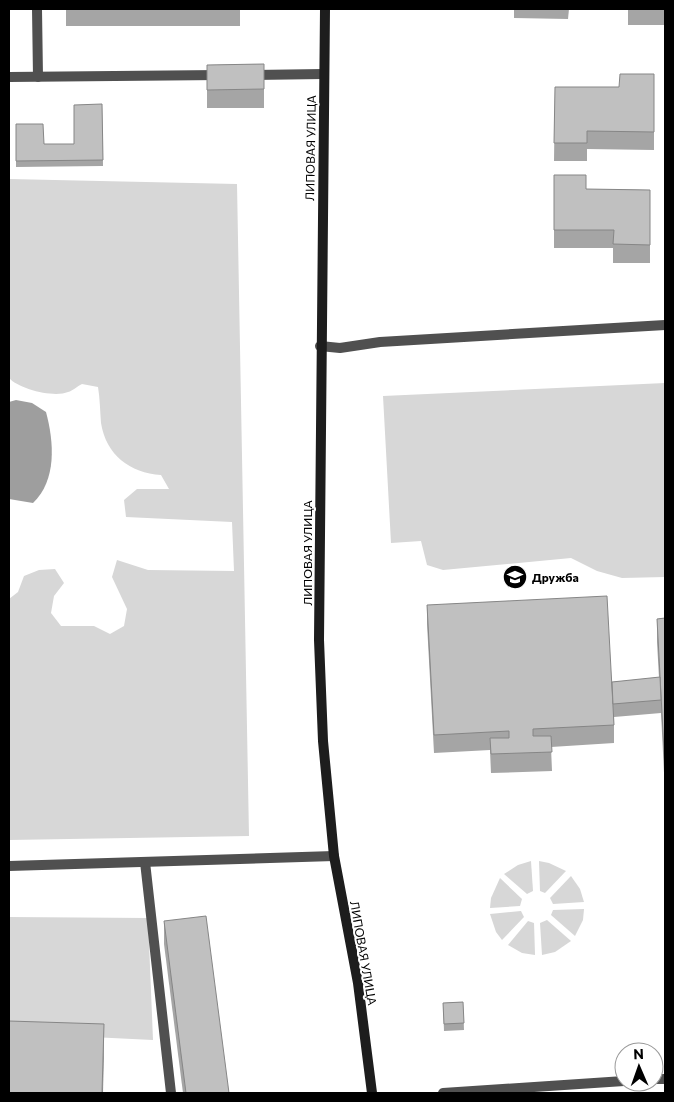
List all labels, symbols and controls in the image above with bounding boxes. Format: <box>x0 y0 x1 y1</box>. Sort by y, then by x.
street label: ЛИПОВАЯ УЛИЦА <box>302 95 318 201</box>
street label: ЛИПОВАЯ УЛИЦА <box>300 500 314 606</box>
school or university icon: Дружба <box>502 564 528 590</box>
place label: Дружба <box>532 570 579 584</box>
street label: ЛИПОВАЯ УЛИЦА <box>348 900 380 1006</box>
north arrow <box>614 1042 664 1092</box>
text: N <box>633 1045 644 1062</box>

